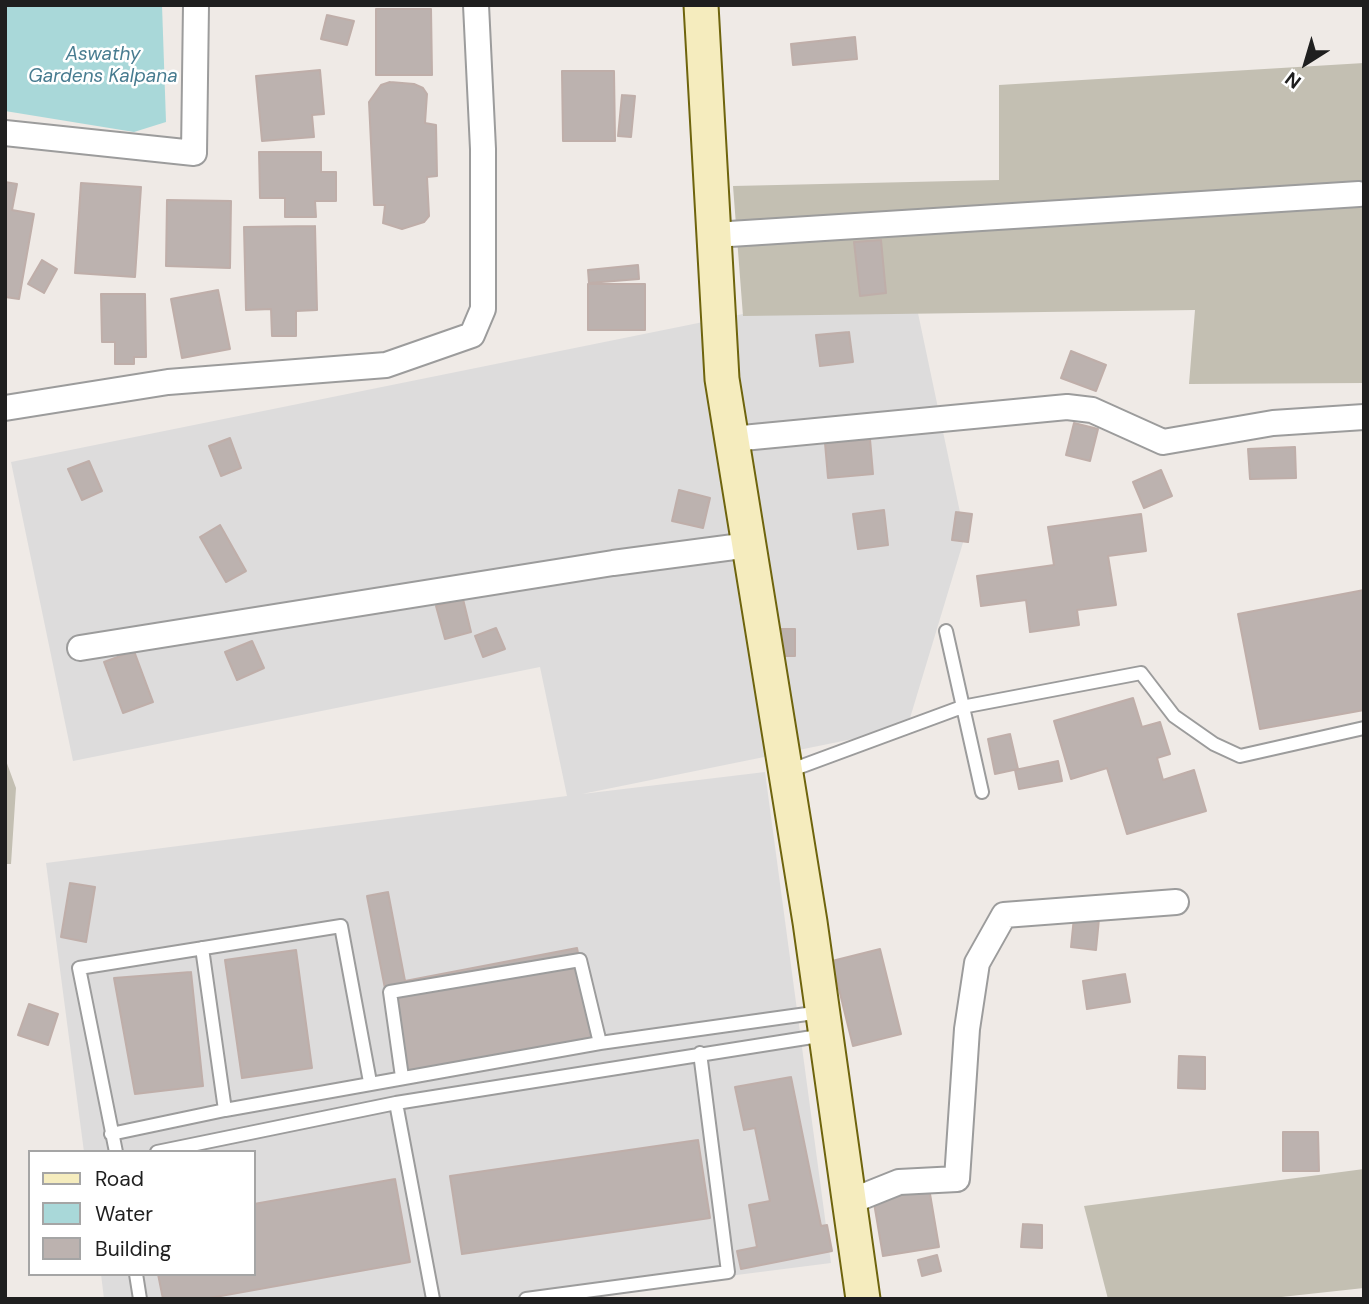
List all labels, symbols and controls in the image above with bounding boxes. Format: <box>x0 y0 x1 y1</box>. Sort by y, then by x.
north arrow <box>1271 28 1341 98</box>
water label: Aswathy Gardens Kalpana <box>28 44 178 88</box>
text: N <box>1280 66 1306 94</box>
legend <box>28 1150 256 1276</box>
text: Road <box>95 1165 144 1193</box>
text: Water <box>95 1200 153 1228</box>
text: Building <box>95 1235 171 1263</box>

